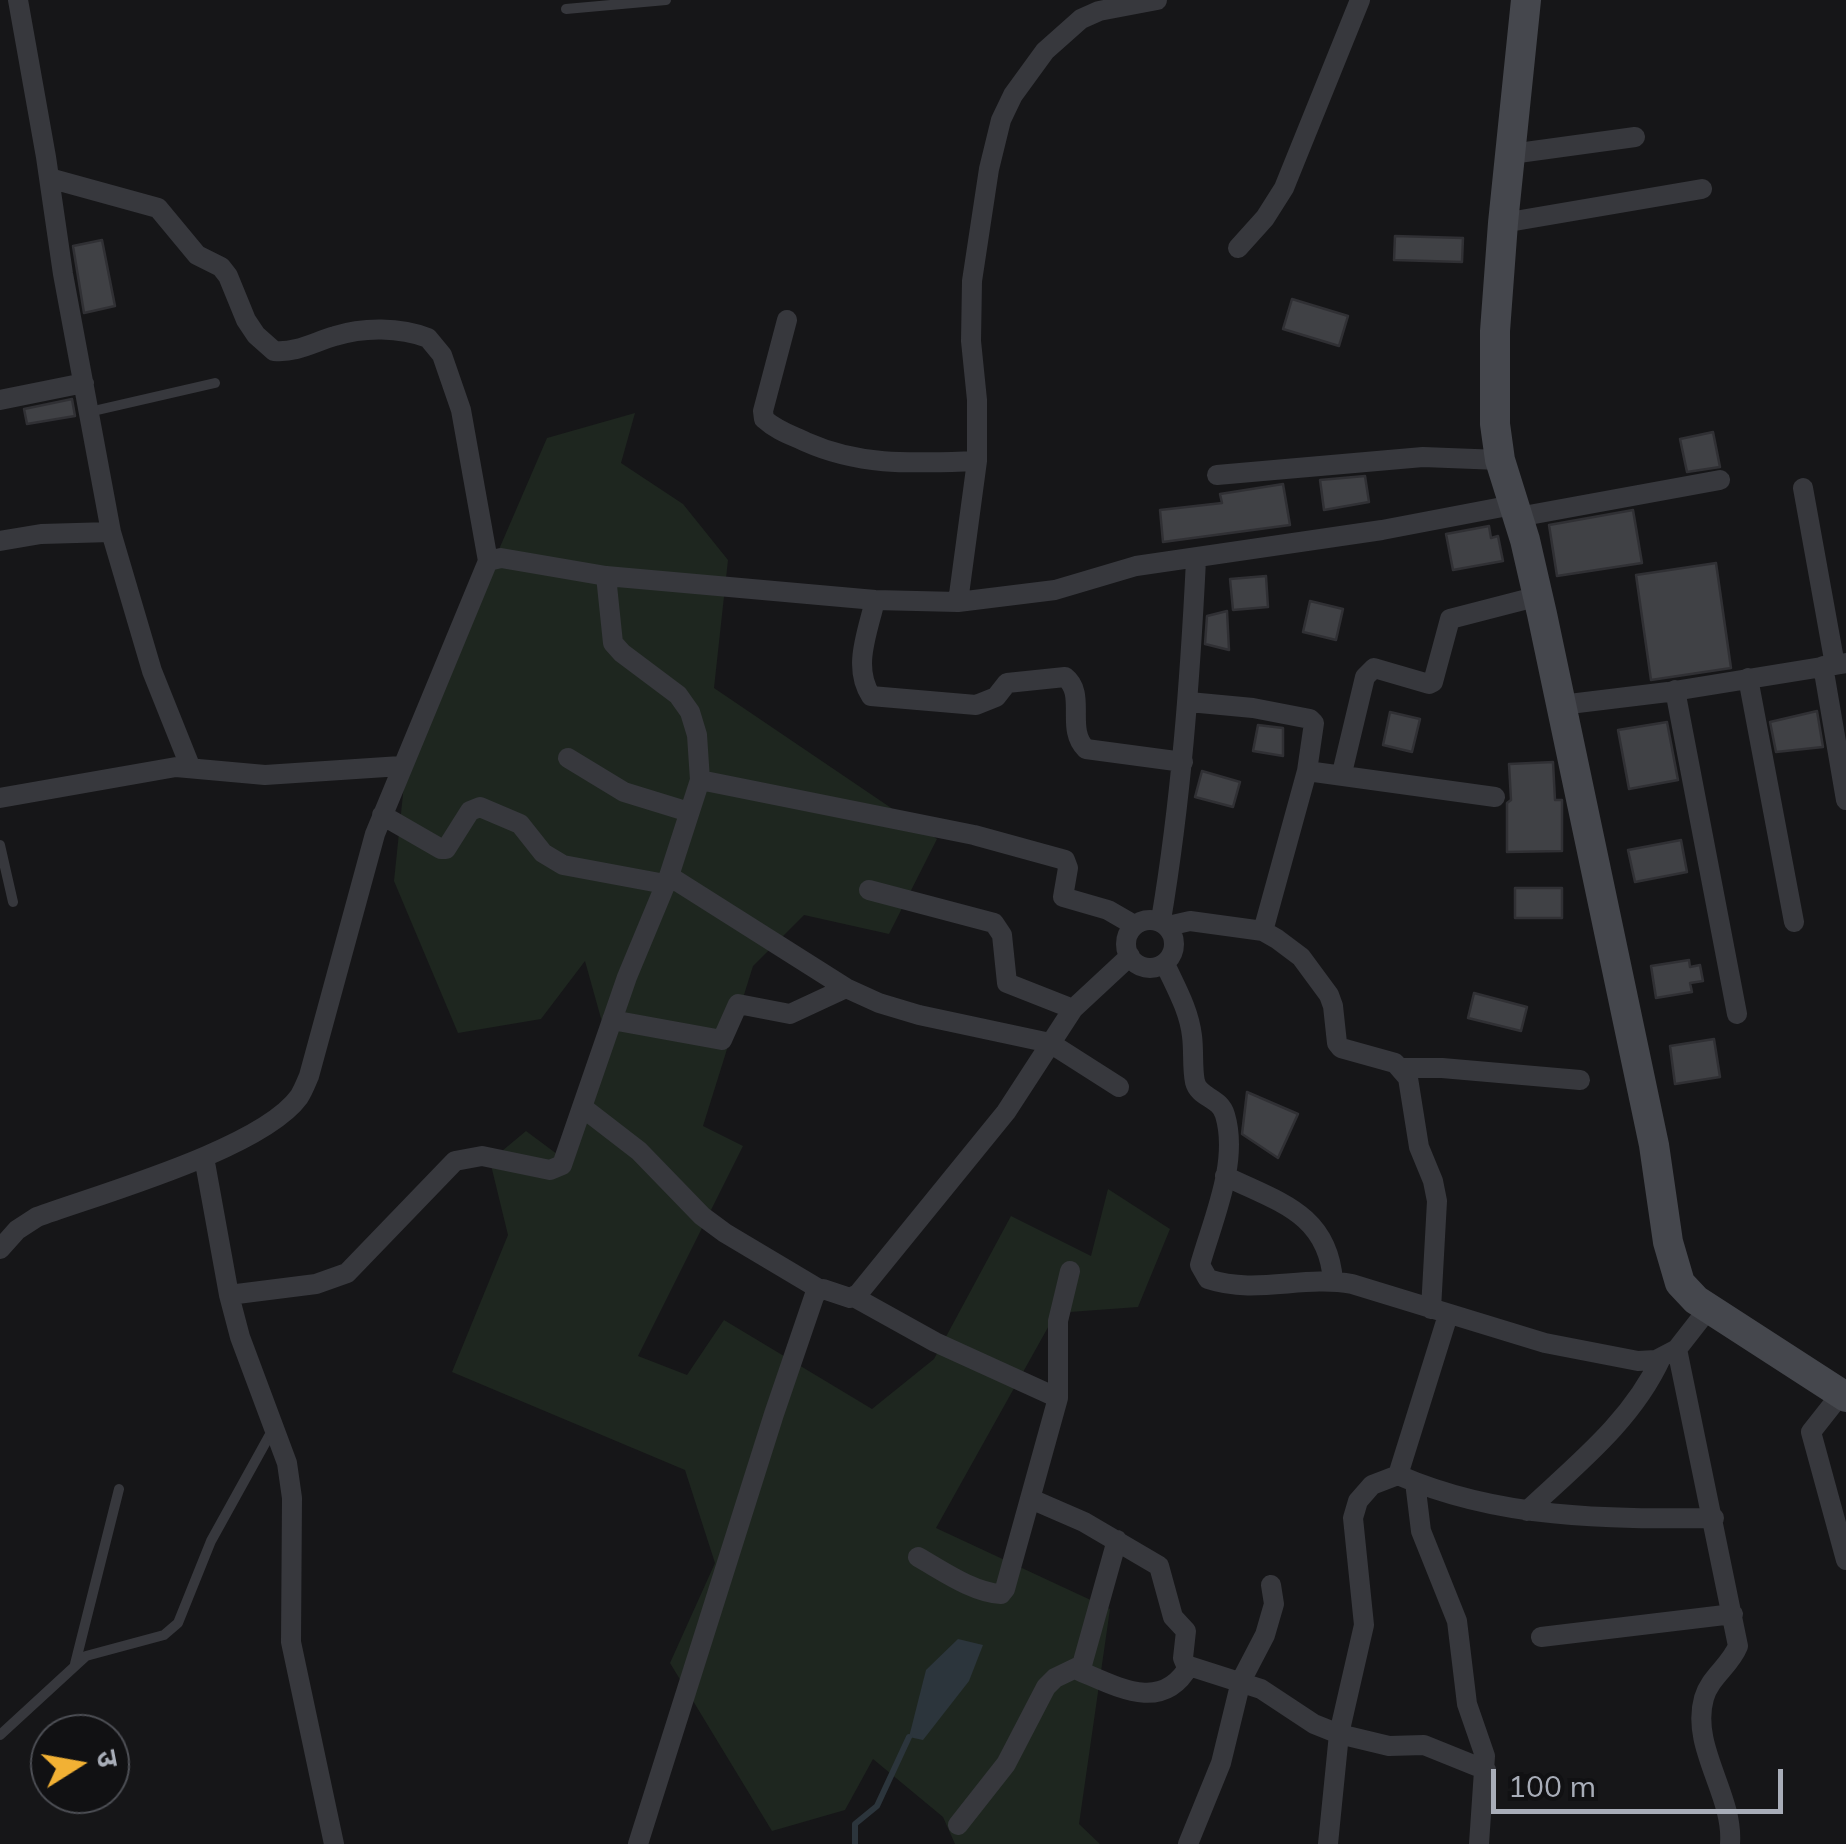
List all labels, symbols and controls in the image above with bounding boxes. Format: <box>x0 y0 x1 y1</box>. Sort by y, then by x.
north arrow <box>30 1714 130 1814</box>
text: उ <box>89 1747 127 1770</box>
scale bar <box>1496 1749 1788 1811</box>
text: 100 m <box>1508 1767 1596 1805</box>

